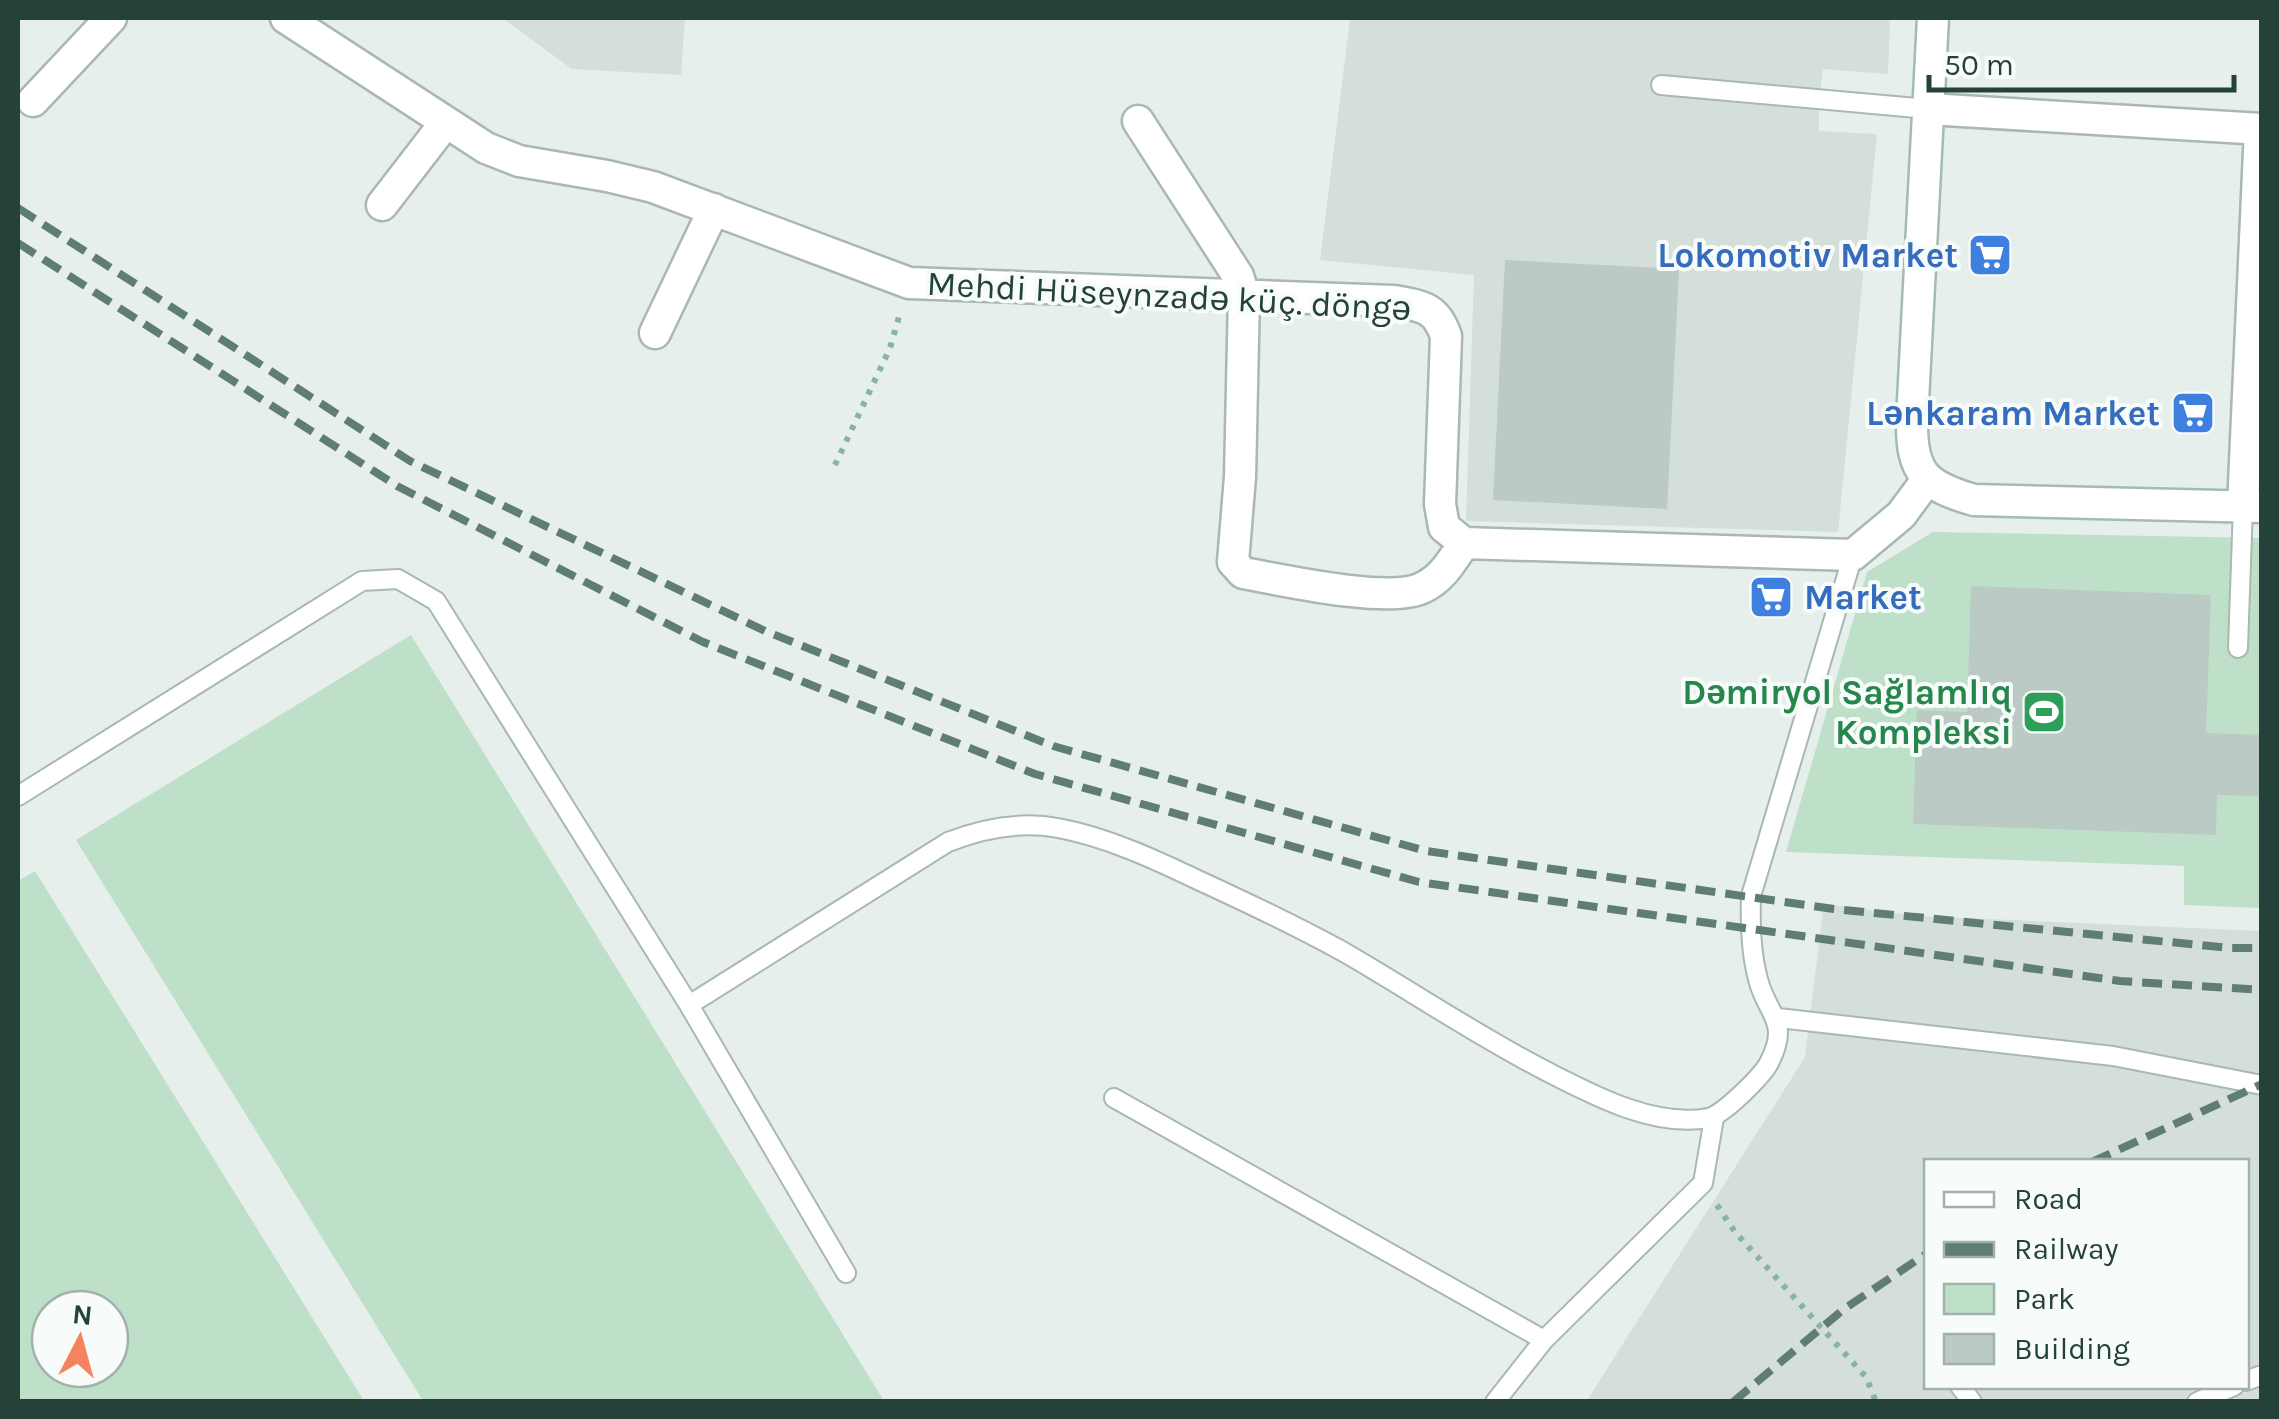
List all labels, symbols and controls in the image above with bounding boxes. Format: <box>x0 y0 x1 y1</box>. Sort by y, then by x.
scale bar <box>1929 30 2234 92</box>
text: 50 m <box>1944 47 2014 83</box>
supermarket icon: Lokomotiv Market <box>1967 232 2013 278</box>
place label: Lokomotiv Market <box>1657 235 1958 276</box>
street label: Mehdi Hüseynzadə küç. döngə <box>926 263 1412 329</box>
supermarket icon: Lənkaram Market <box>2170 390 2216 436</box>
place label: Lənkaram Market <box>1866 393 2160 434</box>
supermarket icon: Market <box>1748 574 1794 620</box>
place label: Market <box>1804 577 1922 618</box>
place label: Dəmiryol Sağlamlıq Kompleksi <box>1682 672 2012 753</box>
sports icon: Dəmiryol Sağlamlıq Kompleksi <box>2021 689 2067 735</box>
legend <box>1924 1159 2249 1389</box>
text: Road <box>2014 1181 2083 1217</box>
text: Railway <box>2014 1231 2118 1267</box>
text: Park <box>2014 1281 2075 1317</box>
north arrow <box>30 1289 130 1389</box>
text: N <box>71 1297 94 1332</box>
text: Building <box>2014 1331 2130 1367</box>

